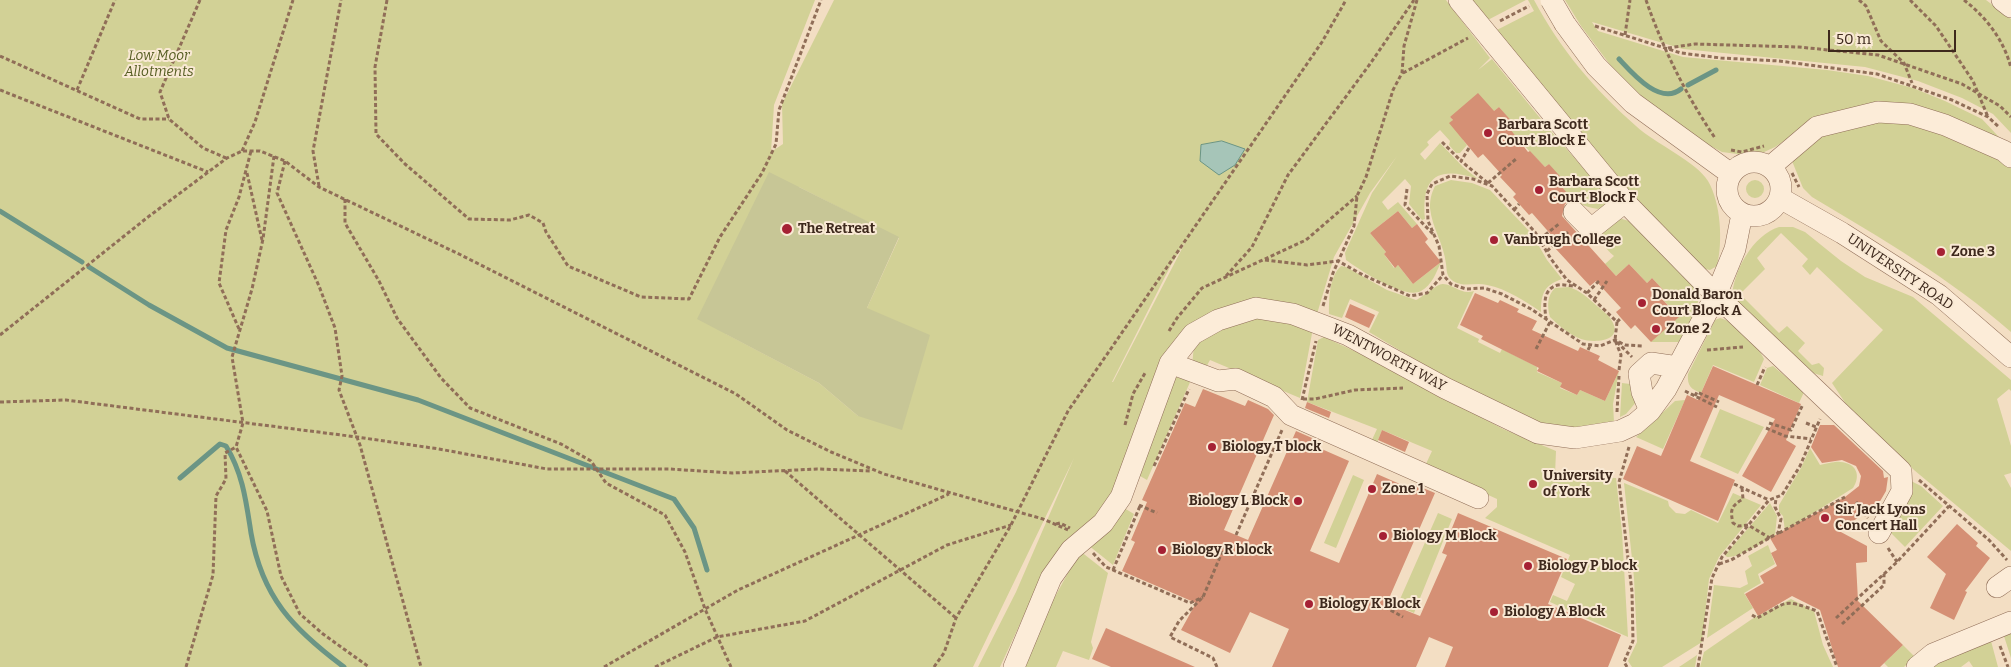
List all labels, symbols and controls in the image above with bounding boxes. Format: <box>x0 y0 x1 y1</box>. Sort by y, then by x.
scale bar <box>1831 20 1958 52</box>
text: 50 m <box>1836 30 1871 48</box>
park label: Low Moor Allotments <box>124 48 194 80</box>
place label: Barbara Scott Court Block E <box>1498 117 1588 150</box>
marker: Barbara Scott Court Block E <box>1482 127 1494 139</box>
place label: Barbara Scott Court Block F <box>1549 174 1639 206</box>
marker: Barbara Scott Court Block F <box>1533 184 1545 196</box>
place label: The Retreat <box>798 221 875 237</box>
marker: The Retreat <box>780 222 794 236</box>
street label: UNIVERSITY ROAD <box>1844 230 1956 314</box>
place label: Vanbrugh College <box>1504 232 1621 248</box>
marker: Vanbrugh College <box>1488 234 1500 246</box>
place label: Zone 3 <box>1951 244 1995 260</box>
marker: Zone 3 <box>1935 246 1947 258</box>
place label: Donald Baron Court Block A <box>1652 287 1742 320</box>
marker: Donald Baron Court Block A <box>1636 297 1648 309</box>
street label: WENTWORTH WAY <box>1329 321 1449 395</box>
place label: Zone 2 <box>1666 321 1710 337</box>
marker: Zone 2 <box>1650 323 1662 335</box>
place label: Biology T block <box>1222 439 1321 455</box>
marker: Biology T block <box>1206 441 1218 453</box>
place label: University of York <box>1543 468 1613 501</box>
marker: University of York <box>1527 478 1539 490</box>
place label: Zone 1 <box>1382 481 1424 497</box>
marker: Zone 1 <box>1366 483 1378 495</box>
place label: Biology L Block <box>1189 493 1288 509</box>
marker: Biology L Block <box>1292 495 1304 507</box>
place label: Sir Jack Lyons Concert Hall <box>1835 502 1926 534</box>
marker: Sir Jack Lyons Concert Hall <box>1819 512 1831 524</box>
place label: Biology M Block <box>1393 528 1497 544</box>
marker: Biology M Block <box>1377 530 1389 542</box>
place label: Biology R block <box>1172 542 1272 558</box>
marker: Biology R block <box>1156 544 1168 556</box>
place label: Biology P block <box>1538 558 1637 574</box>
marker: Biology P block <box>1522 560 1534 572</box>
place label: Biology K Block <box>1319 596 1420 612</box>
marker: Biology K Block <box>1303 598 1315 610</box>
place label: Biology A Block <box>1504 604 1605 620</box>
marker: Biology A Block <box>1488 606 1500 618</box>

